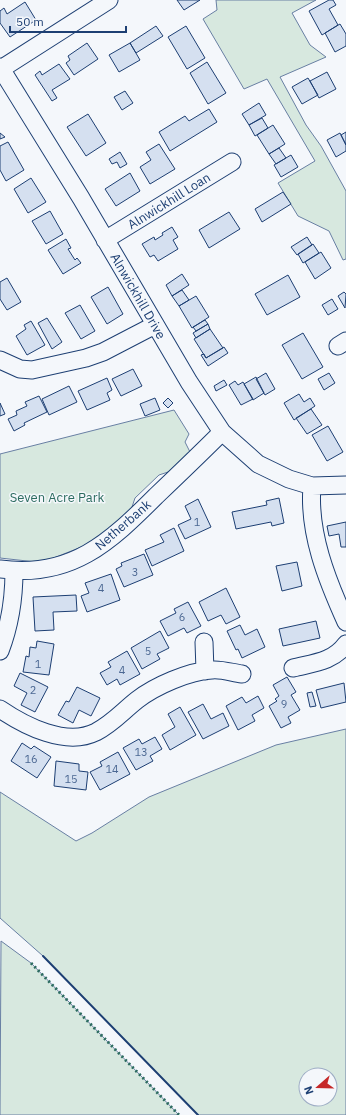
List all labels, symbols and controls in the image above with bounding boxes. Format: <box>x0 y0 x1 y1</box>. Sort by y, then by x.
scale bar <box>10 8 126 34</box>
text: 50 m <box>16 14 44 29</box>
street label: Alnwickhill Loan <box>124 169 214 233</box>
street label: Alnwickhill Drive <box>106 250 170 342</box>
park label: Seven Acre Park <box>10 489 104 506</box>
street label: Netherbank <box>91 496 155 554</box>
house number: 1 <box>194 515 201 529</box>
house number: 3 <box>132 565 138 579</box>
house number: 4 <box>98 581 105 595</box>
house number: 6 <box>179 610 185 624</box>
house number: 5 <box>145 644 151 658</box>
house number: 1 <box>35 657 42 671</box>
house number: 4 <box>119 663 126 677</box>
house number: 2 <box>30 683 36 697</box>
house number: 9 <box>281 697 287 711</box>
house number: 13 <box>134 745 148 759</box>
house number: 16 <box>24 752 38 766</box>
house number: 14 <box>105 762 119 776</box>
house number: 15 <box>64 772 78 786</box>
north arrow <box>298 1067 338 1107</box>
text: N <box>301 1084 317 1097</box>

